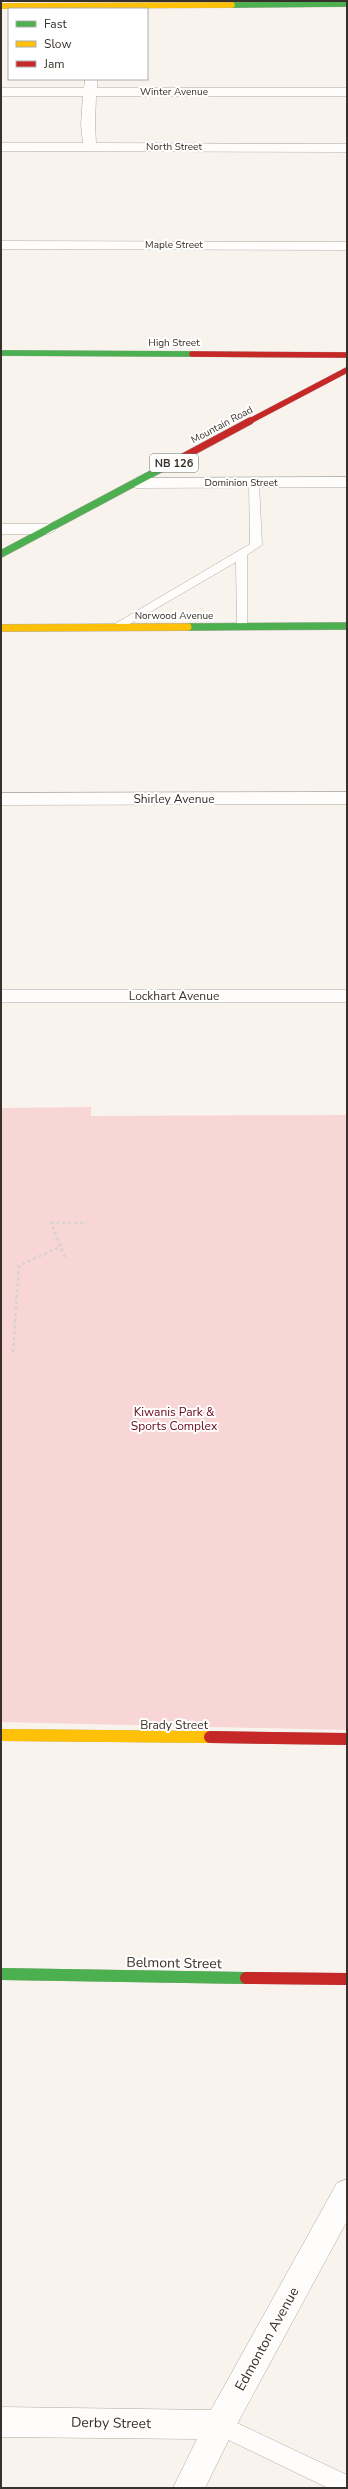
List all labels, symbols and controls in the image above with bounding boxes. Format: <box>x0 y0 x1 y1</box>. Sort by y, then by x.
legend <box>8 8 148 80</box>
text: Fast <box>44 16 67 32</box>
text: Slow <box>44 36 72 52</box>
text: Jam <box>43 56 65 72</box>
street label: Winter Avenue <box>140 85 208 99</box>
street label: North Street <box>146 140 202 154</box>
street label: Maple Street <box>145 238 203 252</box>
street label: High Street <box>148 336 200 350</box>
street label: Mountain Road <box>189 403 255 447</box>
road number: NB 126 <box>150 454 198 472</box>
street label: Dominion Street <box>205 476 278 490</box>
street label: Norwood Avenue <box>135 609 213 623</box>
street label: Shirley Avenue <box>133 791 215 807</box>
street label: Lockhart Avenue <box>129 988 219 1004</box>
park label: Kiwanis Park & Sports Complex <box>131 1404 218 1434</box>
street label: Brady Street <box>140 1717 209 1733</box>
street label: Belmont Street <box>126 1953 222 1973</box>
street label: Edmonton Avenue <box>231 2284 303 2394</box>
street label: Derby Street <box>71 2413 151 2433</box>

